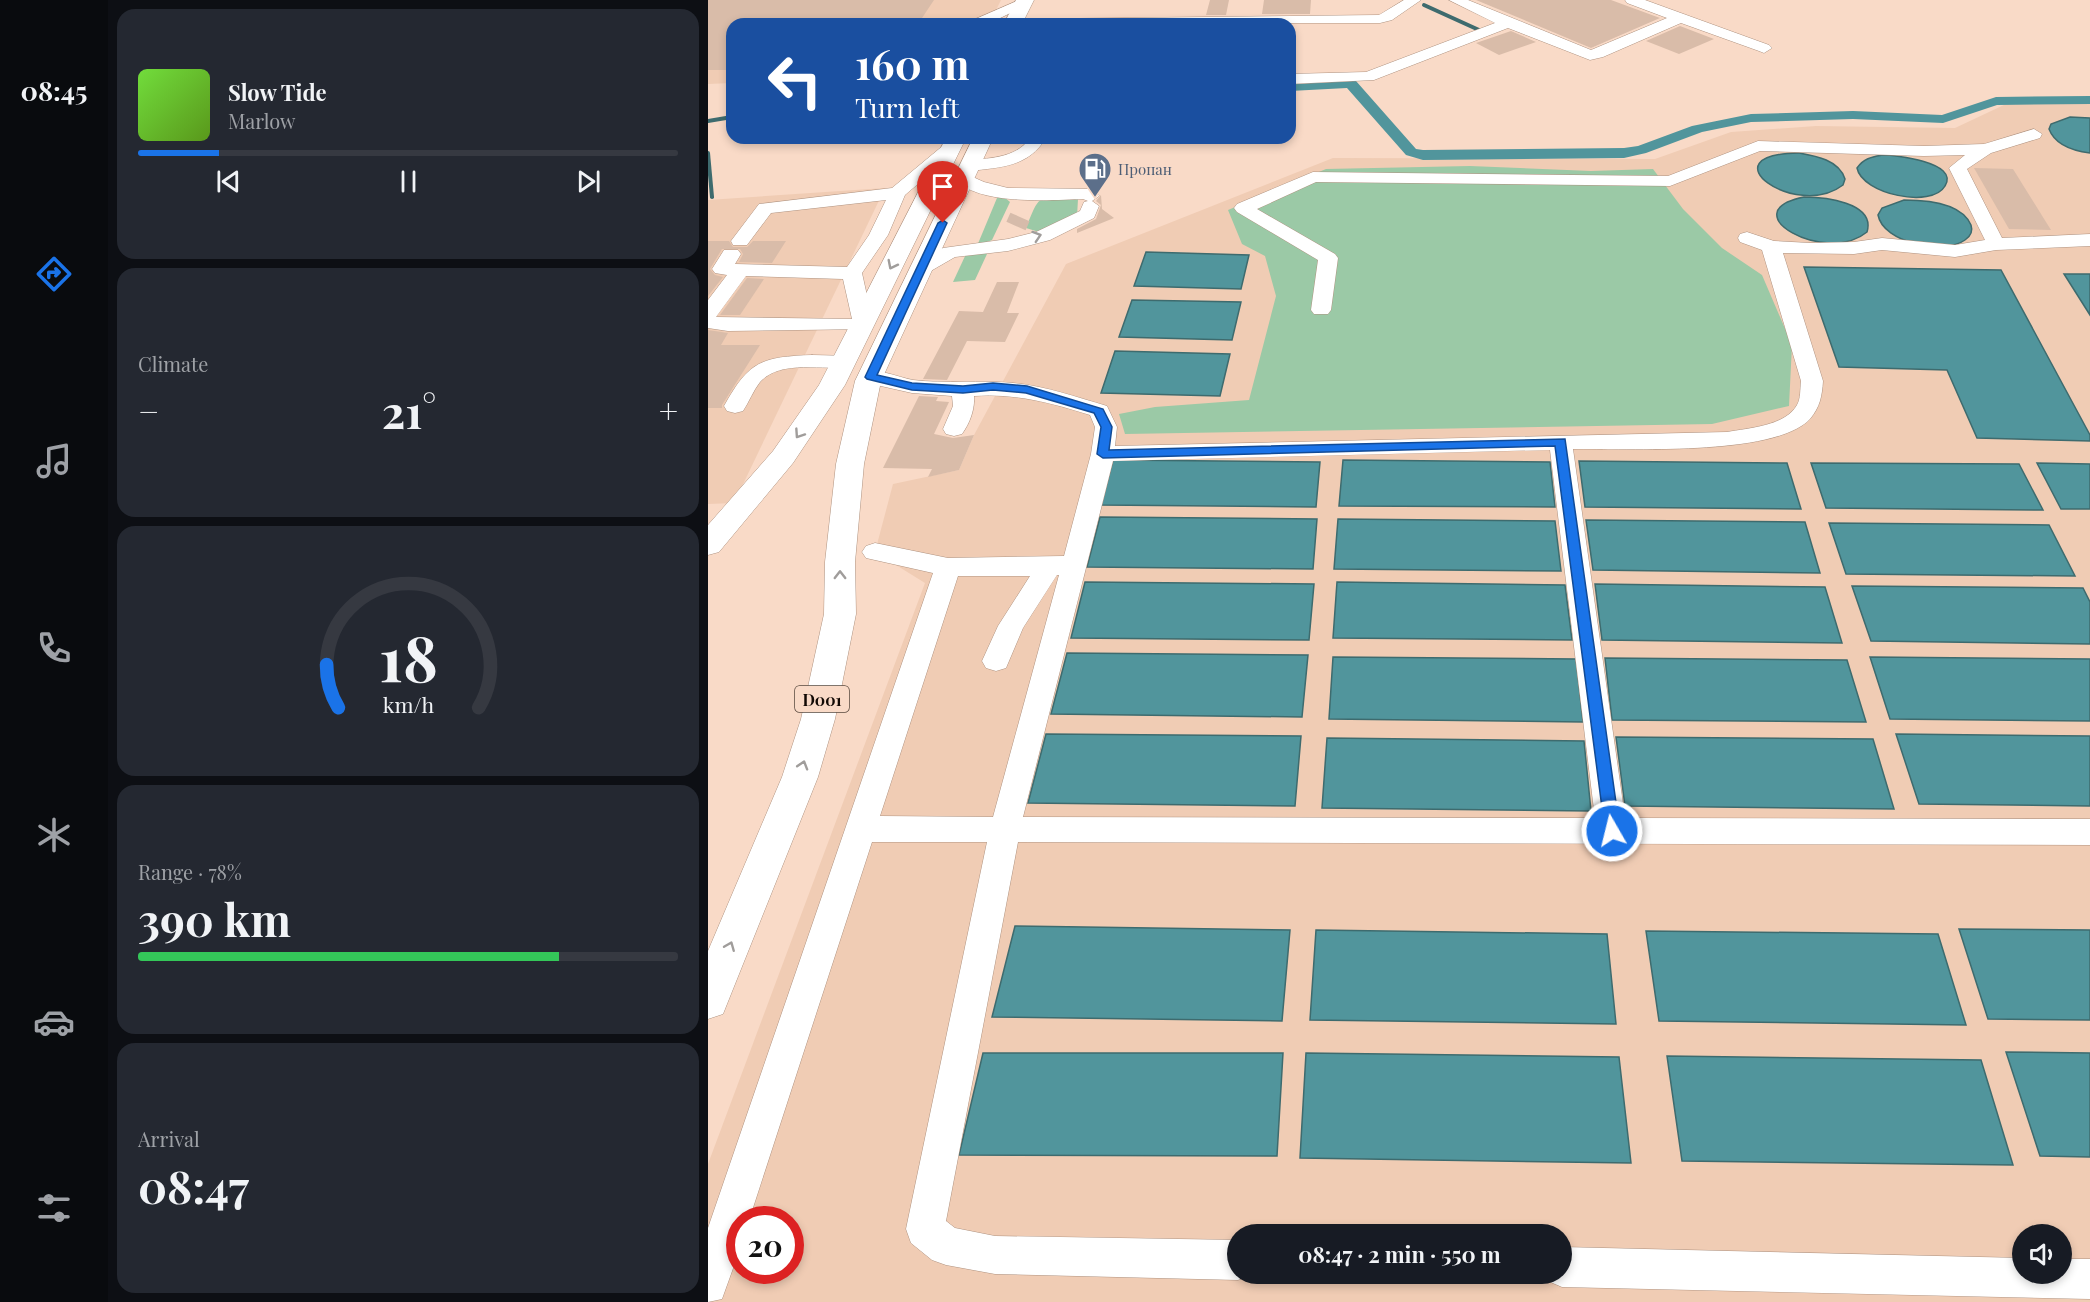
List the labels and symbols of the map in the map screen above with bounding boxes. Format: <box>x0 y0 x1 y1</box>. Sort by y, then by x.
fuel station icon: Пропан <box>1077 151 1113 198</box>
place label: Пропан <box>1118 159 1172 179</box>
pin <box>917 161 968 223</box>
one-way arrow <box>1031 231 1042 244</box>
one-way arrow <box>888 259 899 270</box>
one-way arrow <box>795 427 806 438</box>
one-way arrow <box>834 571 846 580</box>
road number: D001 <box>795 686 849 712</box>
one-way arrow <box>796 760 808 771</box>
position arrow <box>1580 799 1644 863</box>
one-way arrow <box>723 941 735 952</box>
speed limit sign: 20 <box>726 1206 804 1284</box>

